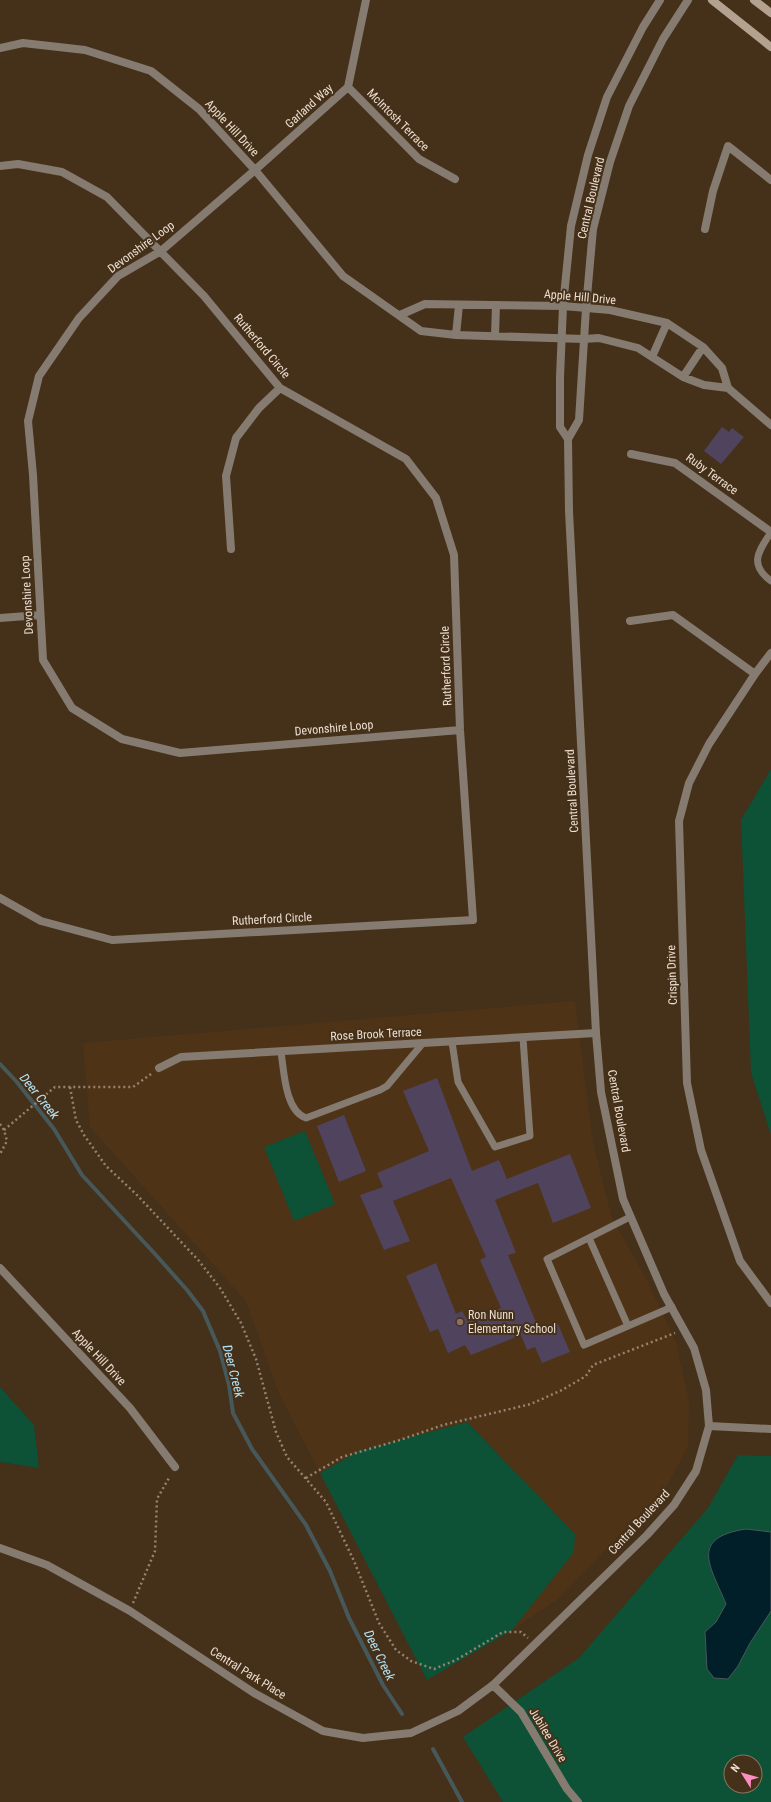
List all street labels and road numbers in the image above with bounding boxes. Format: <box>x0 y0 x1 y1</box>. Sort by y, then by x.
street label: Garland Way <box>282 81 336 131</box>
street label: McIntosh Terrace <box>364 86 432 154</box>
street label: Apple Hill Drive <box>202 97 262 159</box>
street label: Central Boulevard <box>575 156 607 240</box>
street label: Devonshire Loop <box>105 218 177 276</box>
street label: Apple Hill Drive <box>543 287 617 307</box>
street label: Rutherford Circle <box>231 311 293 381</box>
street label: Ruby Terrace <box>683 450 741 498</box>
street label: Devonshire Loop <box>18 555 36 635</box>
street label: Rutherford Circle <box>438 625 454 706</box>
street label: Devonshire Loop <box>294 718 374 738</box>
street label: Central Boulevard <box>563 749 581 833</box>
street label: Rutherford Circle <box>232 910 313 928</box>
street label: Crispin Drive <box>664 944 680 1005</box>
street label: Rose Brook Terrace <box>330 1025 422 1043</box>
street label: Central Boulevard <box>605 1069 633 1153</box>
street label: Apple Hill Drive <box>69 1326 129 1388</box>
street label: Central Boulevard <box>605 1487 673 1557</box>
street label: Central Park Place <box>207 1644 289 1702</box>
street label: Jubilee Drive <box>526 1705 570 1765</box>

